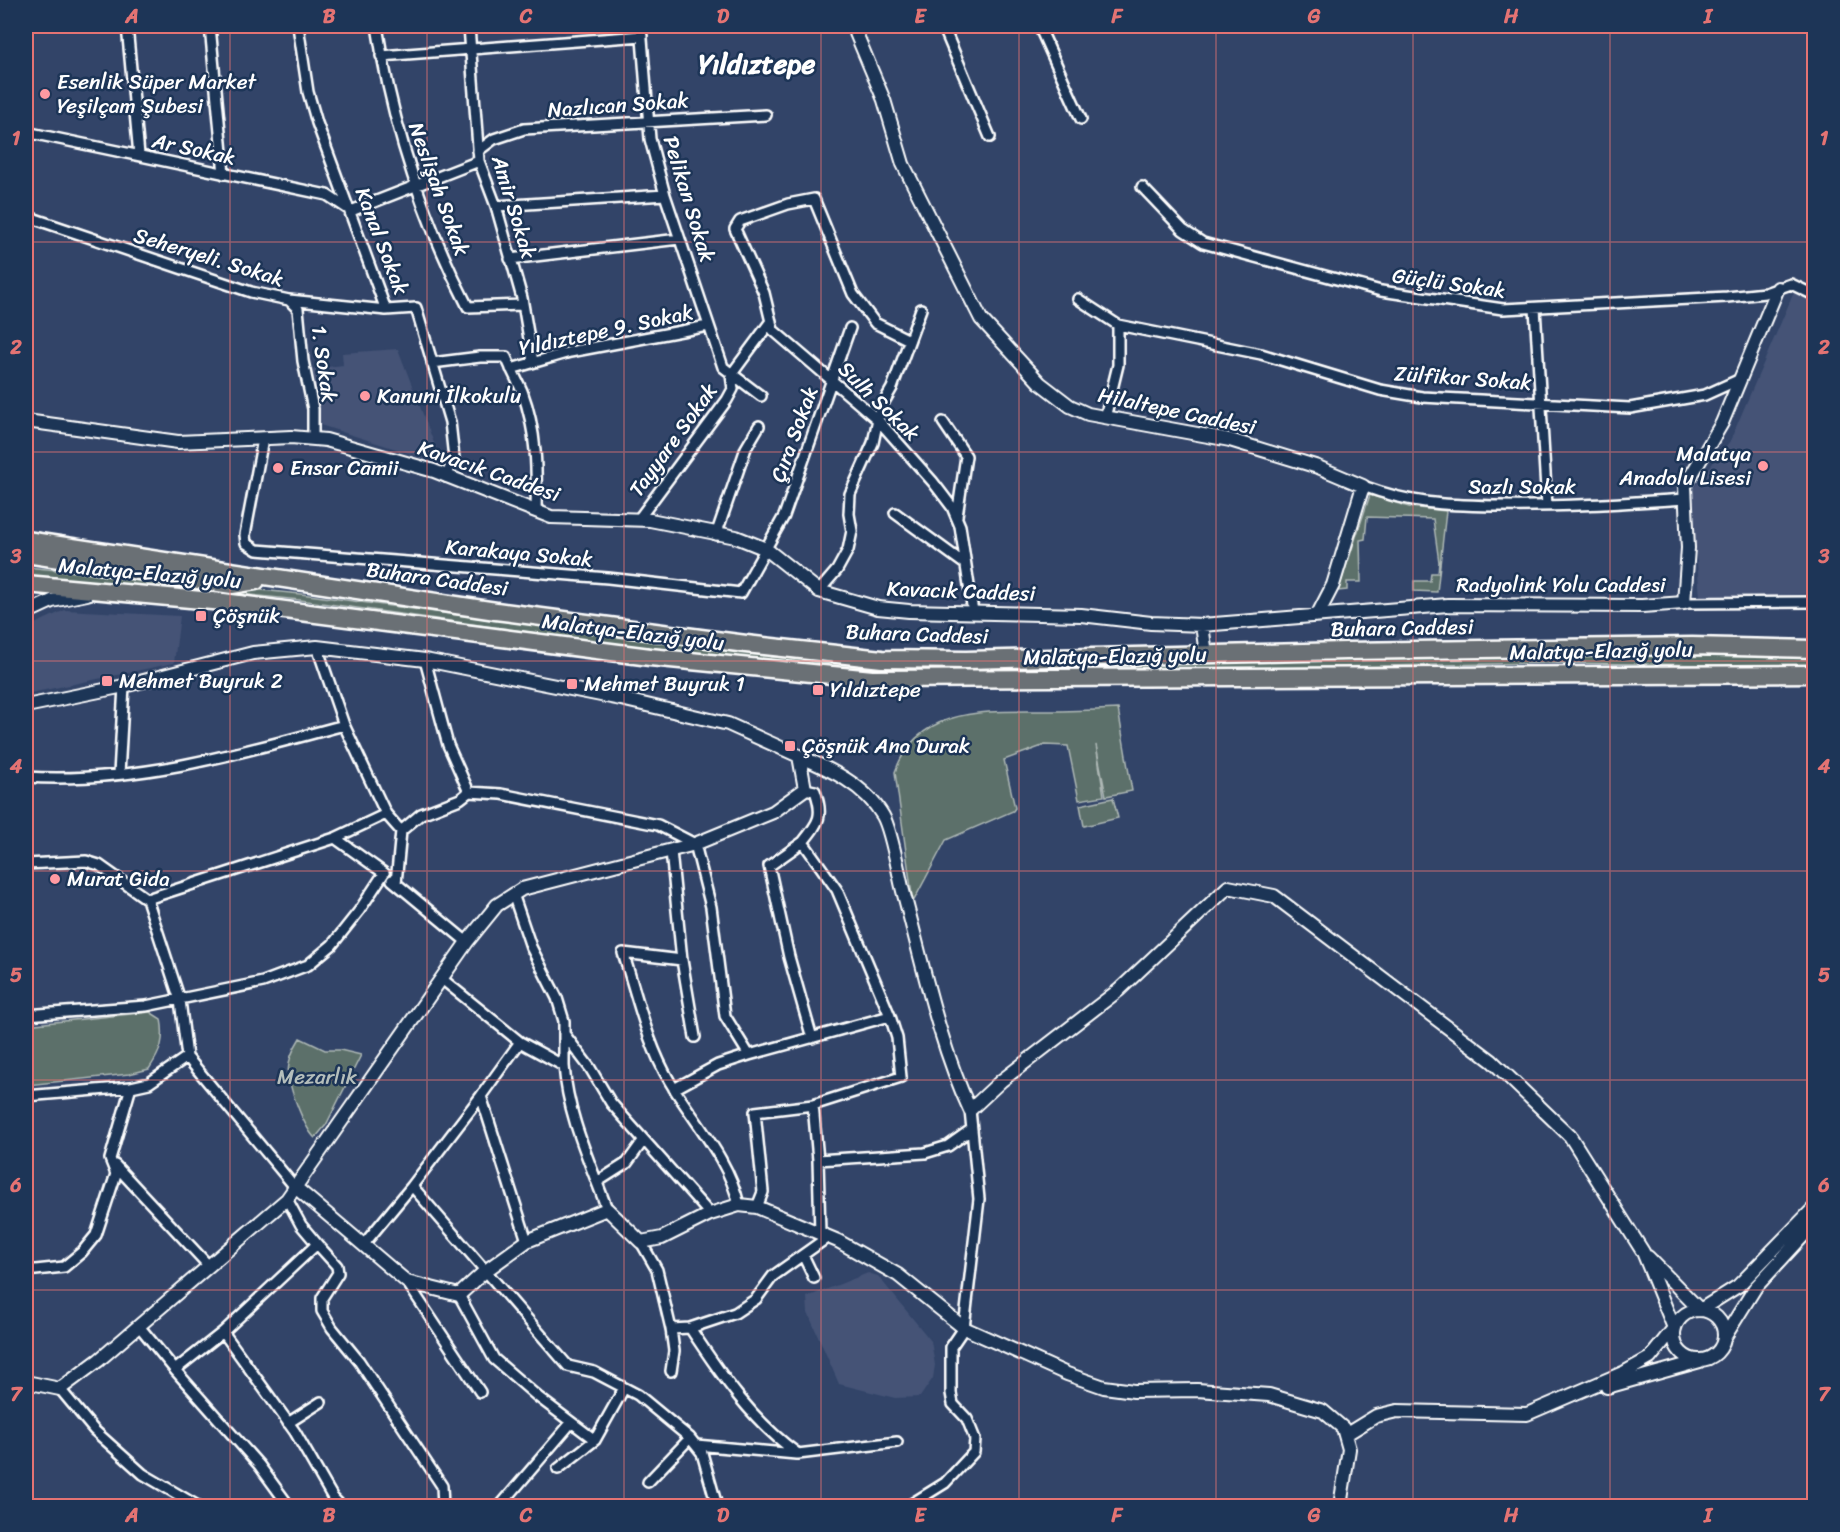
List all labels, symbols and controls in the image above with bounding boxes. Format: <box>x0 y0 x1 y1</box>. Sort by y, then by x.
text: A <box>124 0 139 34</box>
text: B <box>323 0 336 34</box>
text: C <box>519 0 533 34</box>
text: D <box>717 0 730 34</box>
text: E <box>914 0 927 34</box>
text: F <box>1111 0 1124 34</box>
text: G <box>1307 0 1321 34</box>
text: H <box>1503 0 1519 34</box>
text: I <box>1703 0 1714 34</box>
district label: Yıldıztepe <box>699 40 816 88</box>
place label: Esenlik Süper Market Yeşilçam Şubesi <box>57 63 258 125</box>
street label: Nazlıcan Sokak <box>546 81 691 129</box>
marker: Esenlik Süper Market Yeşilçam Şubesi <box>38 87 52 101</box>
street label: Neslişah Sokak <box>397 117 481 261</box>
text: 1 <box>12 121 21 156</box>
street label: Ar Sokak <box>148 121 239 176</box>
text: 1 <box>1820 121 1829 156</box>
street label: Pelikan Sokak <box>652 131 726 267</box>
street label: Amir Sokak <box>480 150 548 264</box>
street label: Kanal Sokak <box>344 181 420 301</box>
street label: Seheryeli. Sokak <box>129 216 289 298</box>
street label: Güçlü Sokak <box>1390 256 1508 310</box>
street label: Yıldıztepe 9. Sokak <box>515 293 697 367</box>
street label: 1. Sokak <box>300 323 348 405</box>
text: 2 <box>9 330 22 365</box>
text: 2 <box>1817 330 1830 365</box>
street label: Sulh Sokak <box>829 351 930 451</box>
street label: Zülfikar Sokak <box>1393 354 1533 402</box>
street label: Tayyare Sokak <box>618 375 728 505</box>
street label: Hilaltepe Caddesi <box>1095 376 1261 447</box>
place label: Kanuni İlkokulu <box>377 377 521 415</box>
street label: Çıra Sokak <box>759 380 829 488</box>
marker: Kanuni İlkokulu <box>358 389 372 403</box>
street label: Kavacık Caddesi <box>413 429 567 514</box>
place label: Malatya Anadolu Lisesi <box>1619 435 1752 497</box>
place label: Ensar Camii <box>290 449 400 487</box>
marker: Malatya Anadolu Lisesi <box>1756 459 1770 473</box>
marker: Ensar Camii <box>271 461 285 475</box>
street label: Sazlı Sokak <box>1468 468 1576 506</box>
street label: Karakaya Sokak <box>444 528 594 578</box>
text: 3 <box>10 539 22 574</box>
text: 3 <box>1818 539 1830 574</box>
street label: Malatya-Elazığ yolu <box>57 546 244 600</box>
street label: Buhara Caddesi <box>364 550 511 608</box>
street label: Radyolink Yolu Caddesi <box>1456 566 1667 604</box>
street label: Kavacık Caddesi <box>886 569 1037 613</box>
place label: Çöşnük <box>213 597 280 635</box>
street label: Malatya-Elazığ yolu <box>540 602 727 662</box>
street label: Buhara Caddesi <box>1330 608 1475 648</box>
marker: Çöşnük <box>194 609 208 623</box>
street label: Buhara Caddesi <box>845 613 990 656</box>
street label: Malatya-Elazığ yolu <box>1509 630 1694 672</box>
street label: Malatya-Elazığ yolu <box>1023 635 1208 677</box>
place label: Mehmet Buyruk 2 <box>119 662 283 700</box>
place label: Mehmet Buyruk 1 <box>584 665 745 703</box>
place label: Yıldıztepe <box>830 671 921 709</box>
marker: Mehmet Buyruk 2 <box>100 674 114 688</box>
marker: Mehmet Buyruk 1 <box>565 677 579 691</box>
marker: Yıldıztepe <box>811 683 825 697</box>
place label: Çöşnük Ana Durak <box>802 727 970 765</box>
marker: Çöşnük Ana Durak <box>783 739 797 753</box>
text: 4 <box>9 749 23 784</box>
text: 4 <box>1817 749 1831 784</box>
place label: Murat Gida <box>67 860 170 898</box>
marker: Murat Gida <box>48 872 62 886</box>
text: 5 <box>10 958 22 993</box>
text: 5 <box>1818 958 1830 993</box>
park label: Mezarlık <box>277 1058 358 1096</box>
text: 6 <box>9 1168 22 1203</box>
text: 6 <box>1817 1168 1830 1203</box>
text: 7 <box>10 1377 23 1412</box>
text: 7 <box>1818 1377 1831 1412</box>
text: A <box>124 1498 139 1532</box>
text: B <box>323 1498 336 1532</box>
text: C <box>519 1498 533 1532</box>
text: D <box>717 1498 730 1532</box>
text: E <box>914 1498 927 1532</box>
text: F <box>1111 1498 1124 1532</box>
text: G <box>1307 1498 1321 1532</box>
text: H <box>1503 1498 1519 1532</box>
text: I <box>1703 1498 1714 1532</box>

